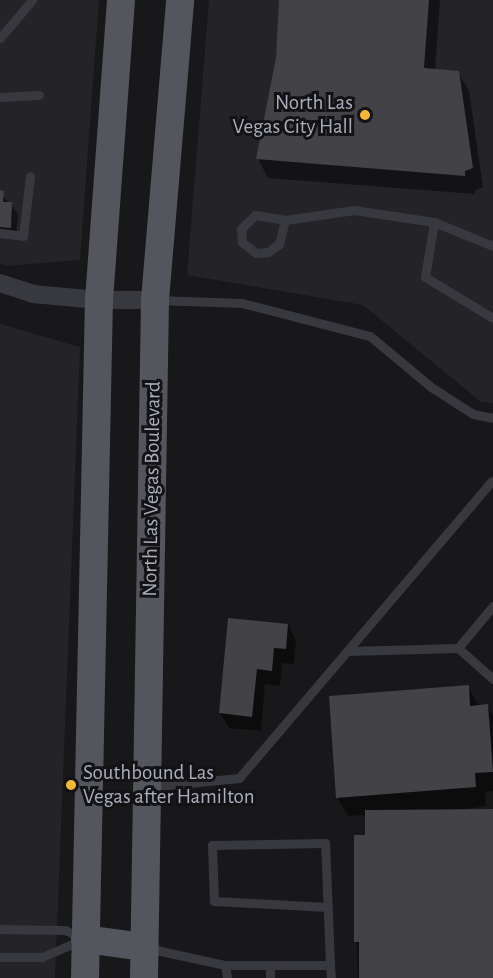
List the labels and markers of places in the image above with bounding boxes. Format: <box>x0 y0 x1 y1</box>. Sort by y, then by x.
place label: North Las Vegas City Hall <box>233 90 353 140</box>
marker: North Las Vegas City Hall <box>358 108 372 122</box>
place label: Southbound Las Vegas after Hamilton <box>83 760 254 810</box>
marker: Southbound Las Vegas after Hamilton <box>64 778 78 792</box>

